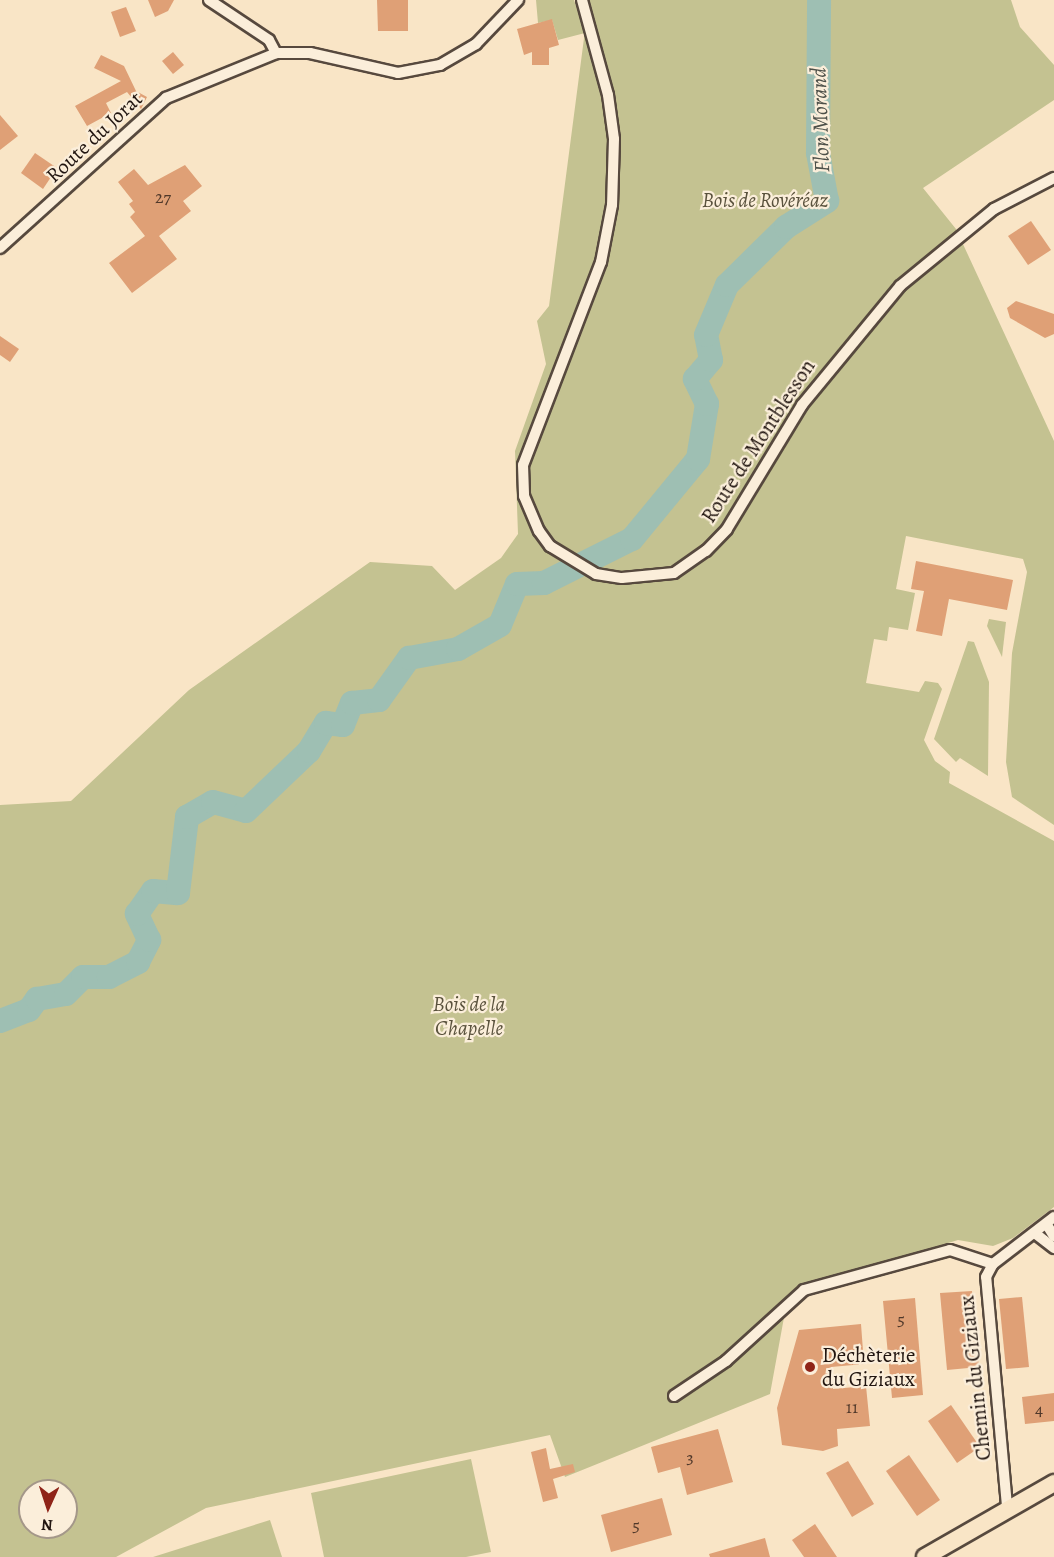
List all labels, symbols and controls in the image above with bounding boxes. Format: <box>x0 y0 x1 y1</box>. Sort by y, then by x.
water label: Flon Morand <box>806 67 836 173</box>
street label: Route du Jorat <box>41 86 147 188</box>
house number: 27 <box>155 186 171 208</box>
park label: Bois de Rovéréaz <box>702 187 828 213</box>
street label: Route de Montblesson <box>696 355 820 527</box>
park label: Bois de la Chapelle <box>433 991 505 1041</box>
street label: Chemin du Giziaux <box>954 1294 996 1462</box>
house number: 5 <box>897 1308 905 1330</box>
place label: Déchèterie du Giziaux <box>822 1342 915 1392</box>
marker: Déchèterie du Giziaux <box>803 1360 817 1374</box>
house number: 11 <box>846 1396 858 1418</box>
house number: 4 <box>1035 1398 1043 1420</box>
house number: 3 <box>686 1446 694 1468</box>
north arrow <box>18 1479 78 1539</box>
text: N <box>41 1514 54 1536</box>
house number: 5 <box>632 1514 640 1536</box>

